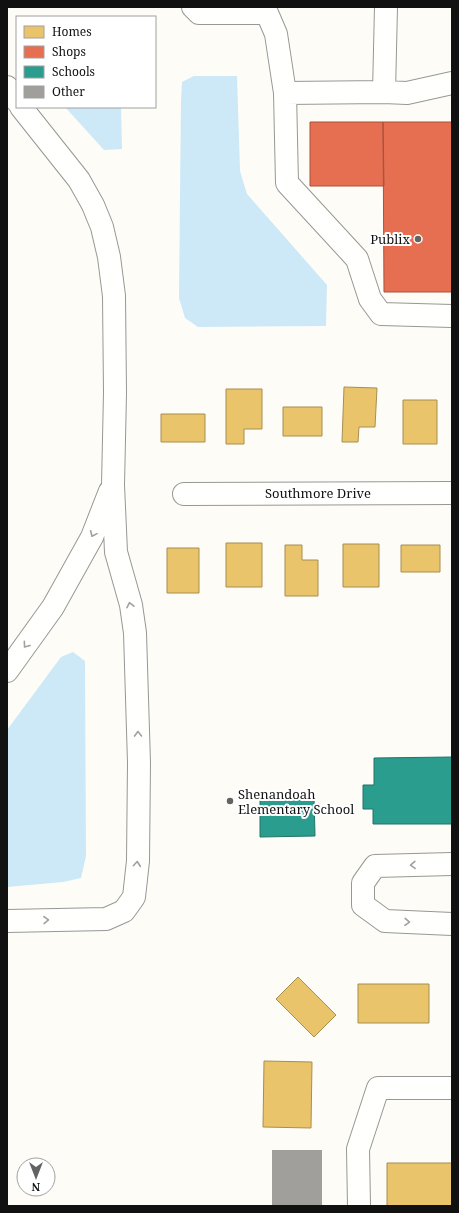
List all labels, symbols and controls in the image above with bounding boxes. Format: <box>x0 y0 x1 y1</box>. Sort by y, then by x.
legend <box>16 16 156 108</box>
text: Homes <box>52 23 92 40</box>
text: Shops <box>52 43 86 60</box>
text: Schools <box>52 63 95 80</box>
text: Other <box>52 83 85 100</box>
place label: Publix <box>370 230 410 248</box>
marker: Publix <box>413 234 423 244</box>
street label: Southmore Drive <box>265 484 371 502</box>
one-way arrow <box>90 529 98 537</box>
one-way arrow <box>127 601 135 608</box>
one-way arrow <box>24 640 31 647</box>
one-way arrow <box>134 731 142 737</box>
place label: Shenandoah Elementary School <box>238 785 354 818</box>
marker: Shenandoah Elementary School <box>225 796 235 806</box>
one-way arrow <box>133 861 142 867</box>
one-way arrow <box>410 861 416 869</box>
one-way arrow <box>43 916 49 924</box>
one-way arrow <box>404 918 410 926</box>
north arrow <box>16 1157 56 1197</box>
text: N <box>31 1180 40 1195</box>

